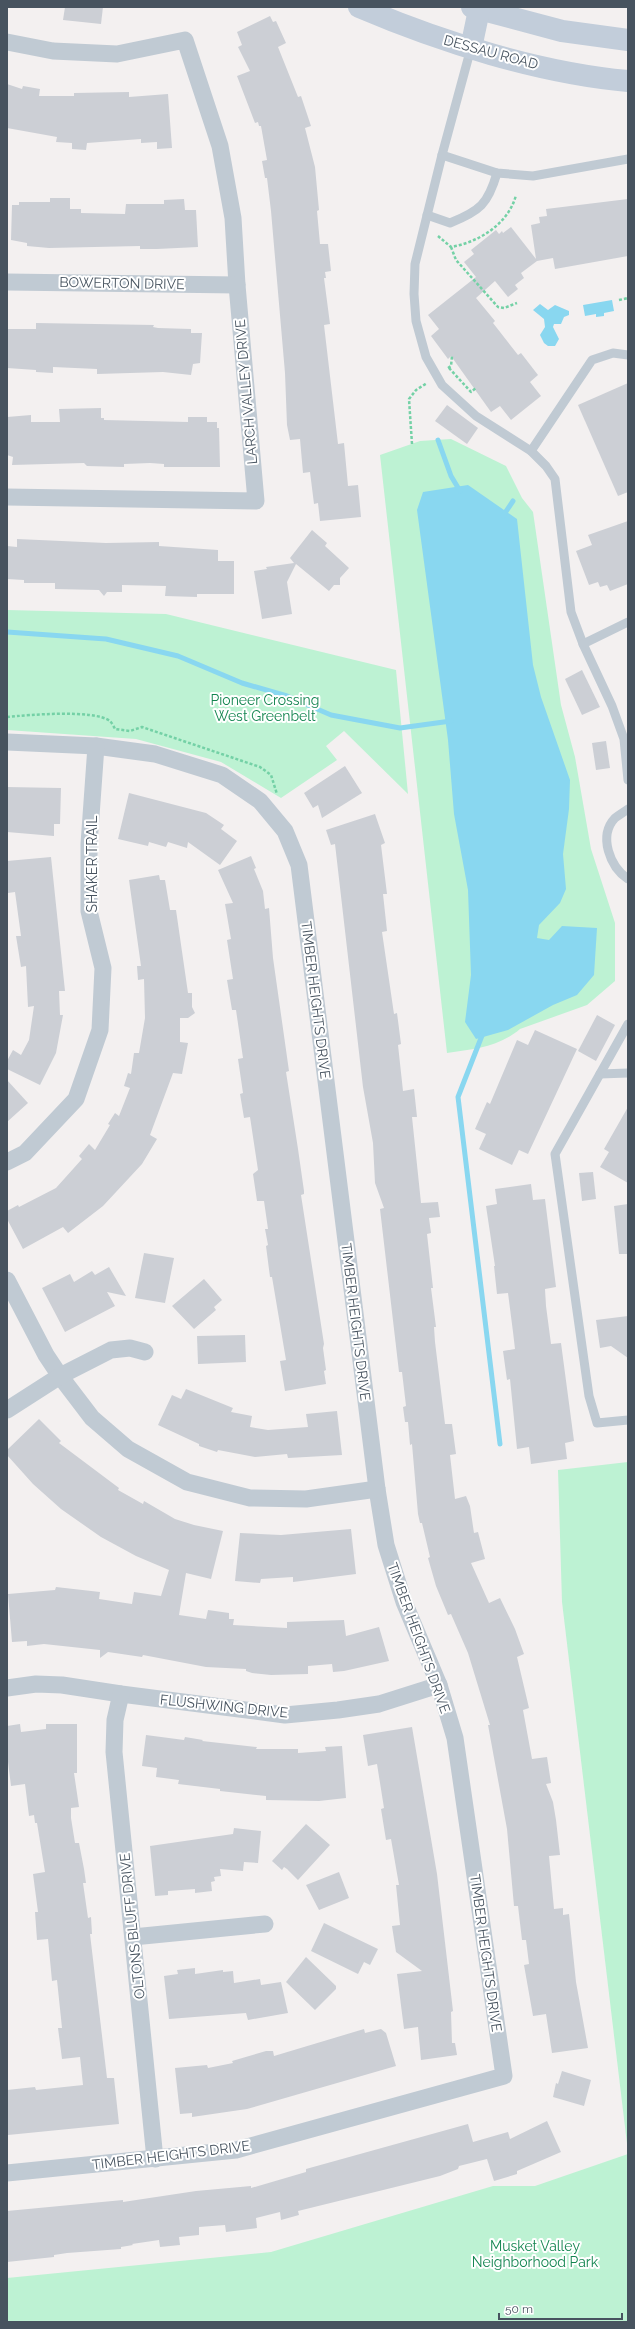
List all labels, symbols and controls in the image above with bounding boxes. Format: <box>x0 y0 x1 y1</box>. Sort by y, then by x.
street label: DESSAU ROAD <box>442 32 540 72</box>
street label: BOWERTON DRIVE <box>59 274 185 292</box>
street label: LARCH VALLEY DRIVE <box>232 319 260 465</box>
park label: Pioneer Crossing West Greenbelt <box>211 692 319 724</box>
street label: SHAKER TRAIL <box>84 816 100 912</box>
street label: TIMBER HEIGHTS DRIVE <box>298 920 334 1080</box>
street label: TIMBER HEIGHTS DRIVE <box>338 1242 374 1402</box>
street label: TIMBER HEIGHTS DRIVE <box>384 1561 454 1715</box>
street label: FLUSHWING DRIVE <box>159 1691 289 1721</box>
street label: OLTONS BLUFF DRIVE <box>116 1852 148 2000</box>
street label: TIMBER HEIGHTS DRIVE <box>467 1873 505 2033</box>
street label: TIMBER HEIGHTS DRIVE <box>91 2137 251 2173</box>
park label: Musket Valley Neighborhood Park <box>472 2238 599 2270</box>
scale bar <box>499 2295 622 2321</box>
text: 50 m <box>505 2302 533 2316</box>

